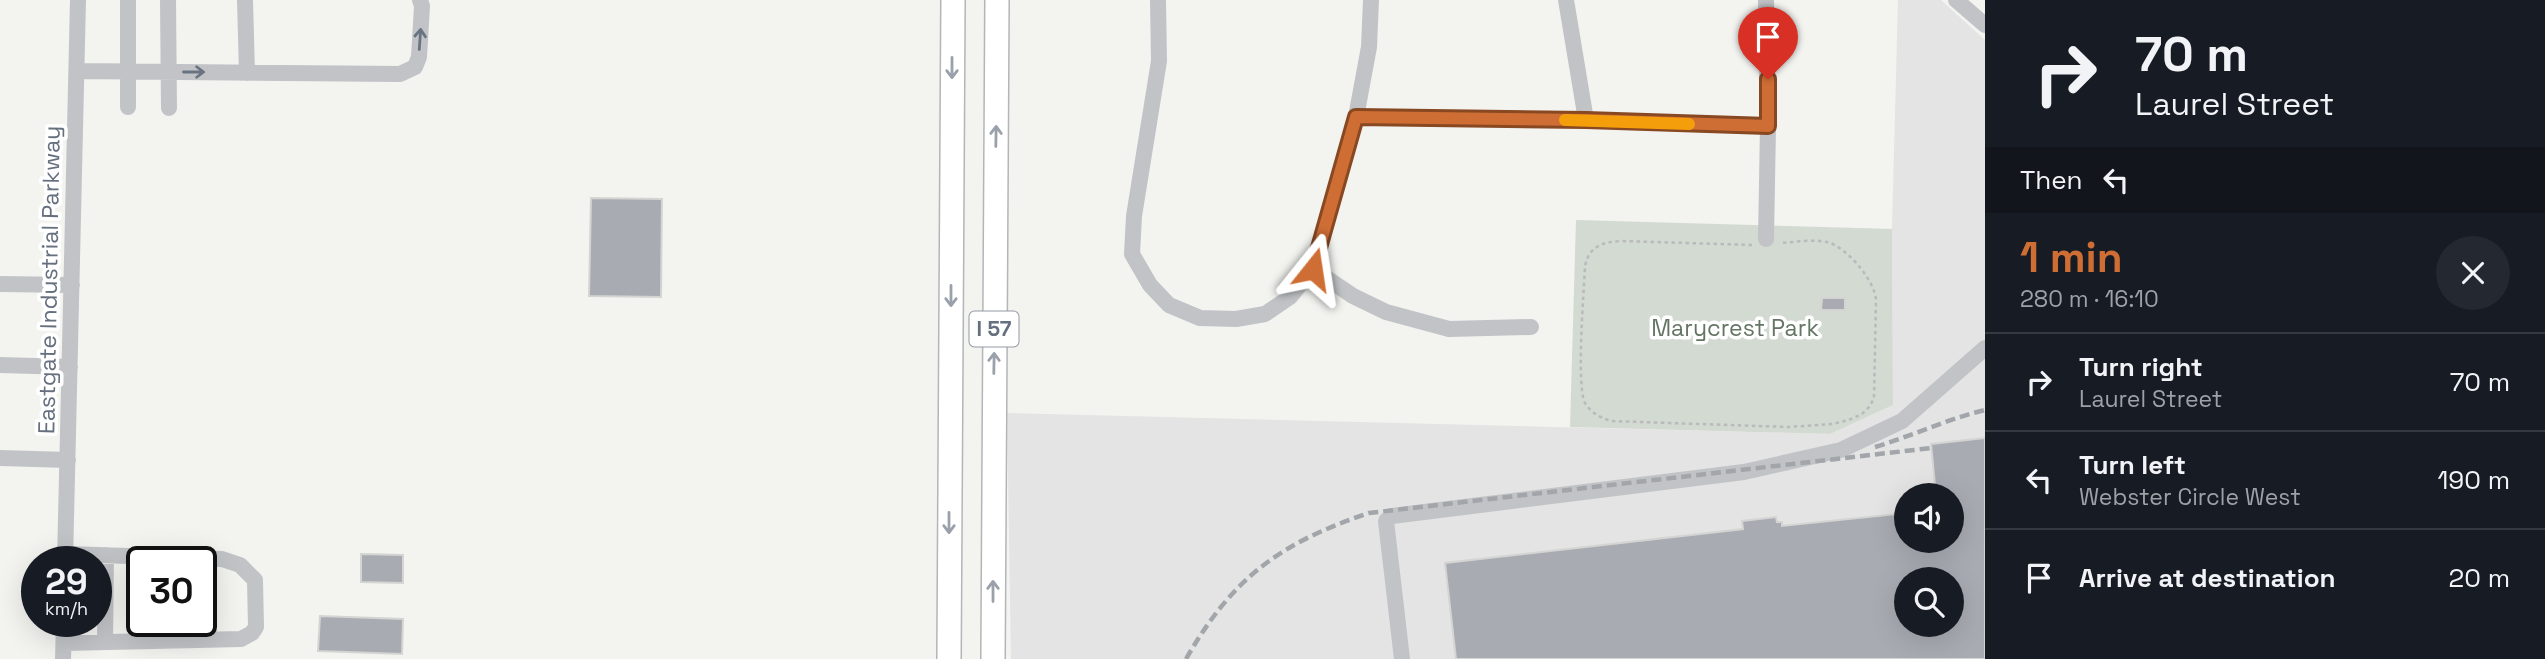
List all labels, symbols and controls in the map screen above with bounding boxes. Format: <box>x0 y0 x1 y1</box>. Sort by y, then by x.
pin <box>1738 7 1798 79</box>
icon: arrive <box>1749 18 1787 56</box>
text: 70 m <box>2135 23 2248 85</box>
one-way arrow <box>414 28 427 51</box>
icon: right <box>2020 28 2111 119</box>
one-way arrow <box>945 56 959 79</box>
one-way arrow <box>182 66 205 79</box>
text: Laurel Street <box>2135 84 2334 124</box>
one-way arrow <box>989 125 1003 148</box>
street label: Eastgate Industrial Parkway <box>31 126 67 434</box>
icon: left <box>2097 161 2135 199</box>
text: Then <box>2020 163 2083 197</box>
text: 1 min <box>2020 231 2123 284</box>
position arrow <box>1276 232 1350 306</box>
button: close <box>2436 236 2510 310</box>
one-way arrow <box>944 284 958 307</box>
text: 280 m · 16:10 <box>2020 284 2159 314</box>
road number: I 57 <box>970 312 1018 346</box>
park label: Marycrest Park <box>1651 313 1819 343</box>
text: Turn right <box>2079 350 2203 384</box>
one-way arrow <box>987 352 1001 375</box>
icon: right <box>2020 363 2058 401</box>
text: 70 m <box>2450 365 2510 399</box>
text: Laurel Street <box>2079 384 2222 414</box>
text: Turn left <box>2079 448 2186 482</box>
icon: left <box>2020 461 2058 499</box>
text: 190 m <box>2438 463 2510 497</box>
text: Webster Circle West <box>2079 482 2301 512</box>
map controls <box>1894 483 1964 637</box>
button: sound <box>1894 483 1964 553</box>
one-way arrow <box>943 511 956 534</box>
speed limit sign: 30 <box>126 546 217 637</box>
icon: arrive <box>2020 559 2058 597</box>
text: 29 <box>45 560 88 604</box>
text: Arrive at destination <box>2079 561 2336 595</box>
text: 20 m <box>2449 561 2510 595</box>
button: search <box>1894 567 1964 637</box>
one-way arrow <box>986 580 1000 603</box>
text: km/h <box>45 597 88 620</box>

